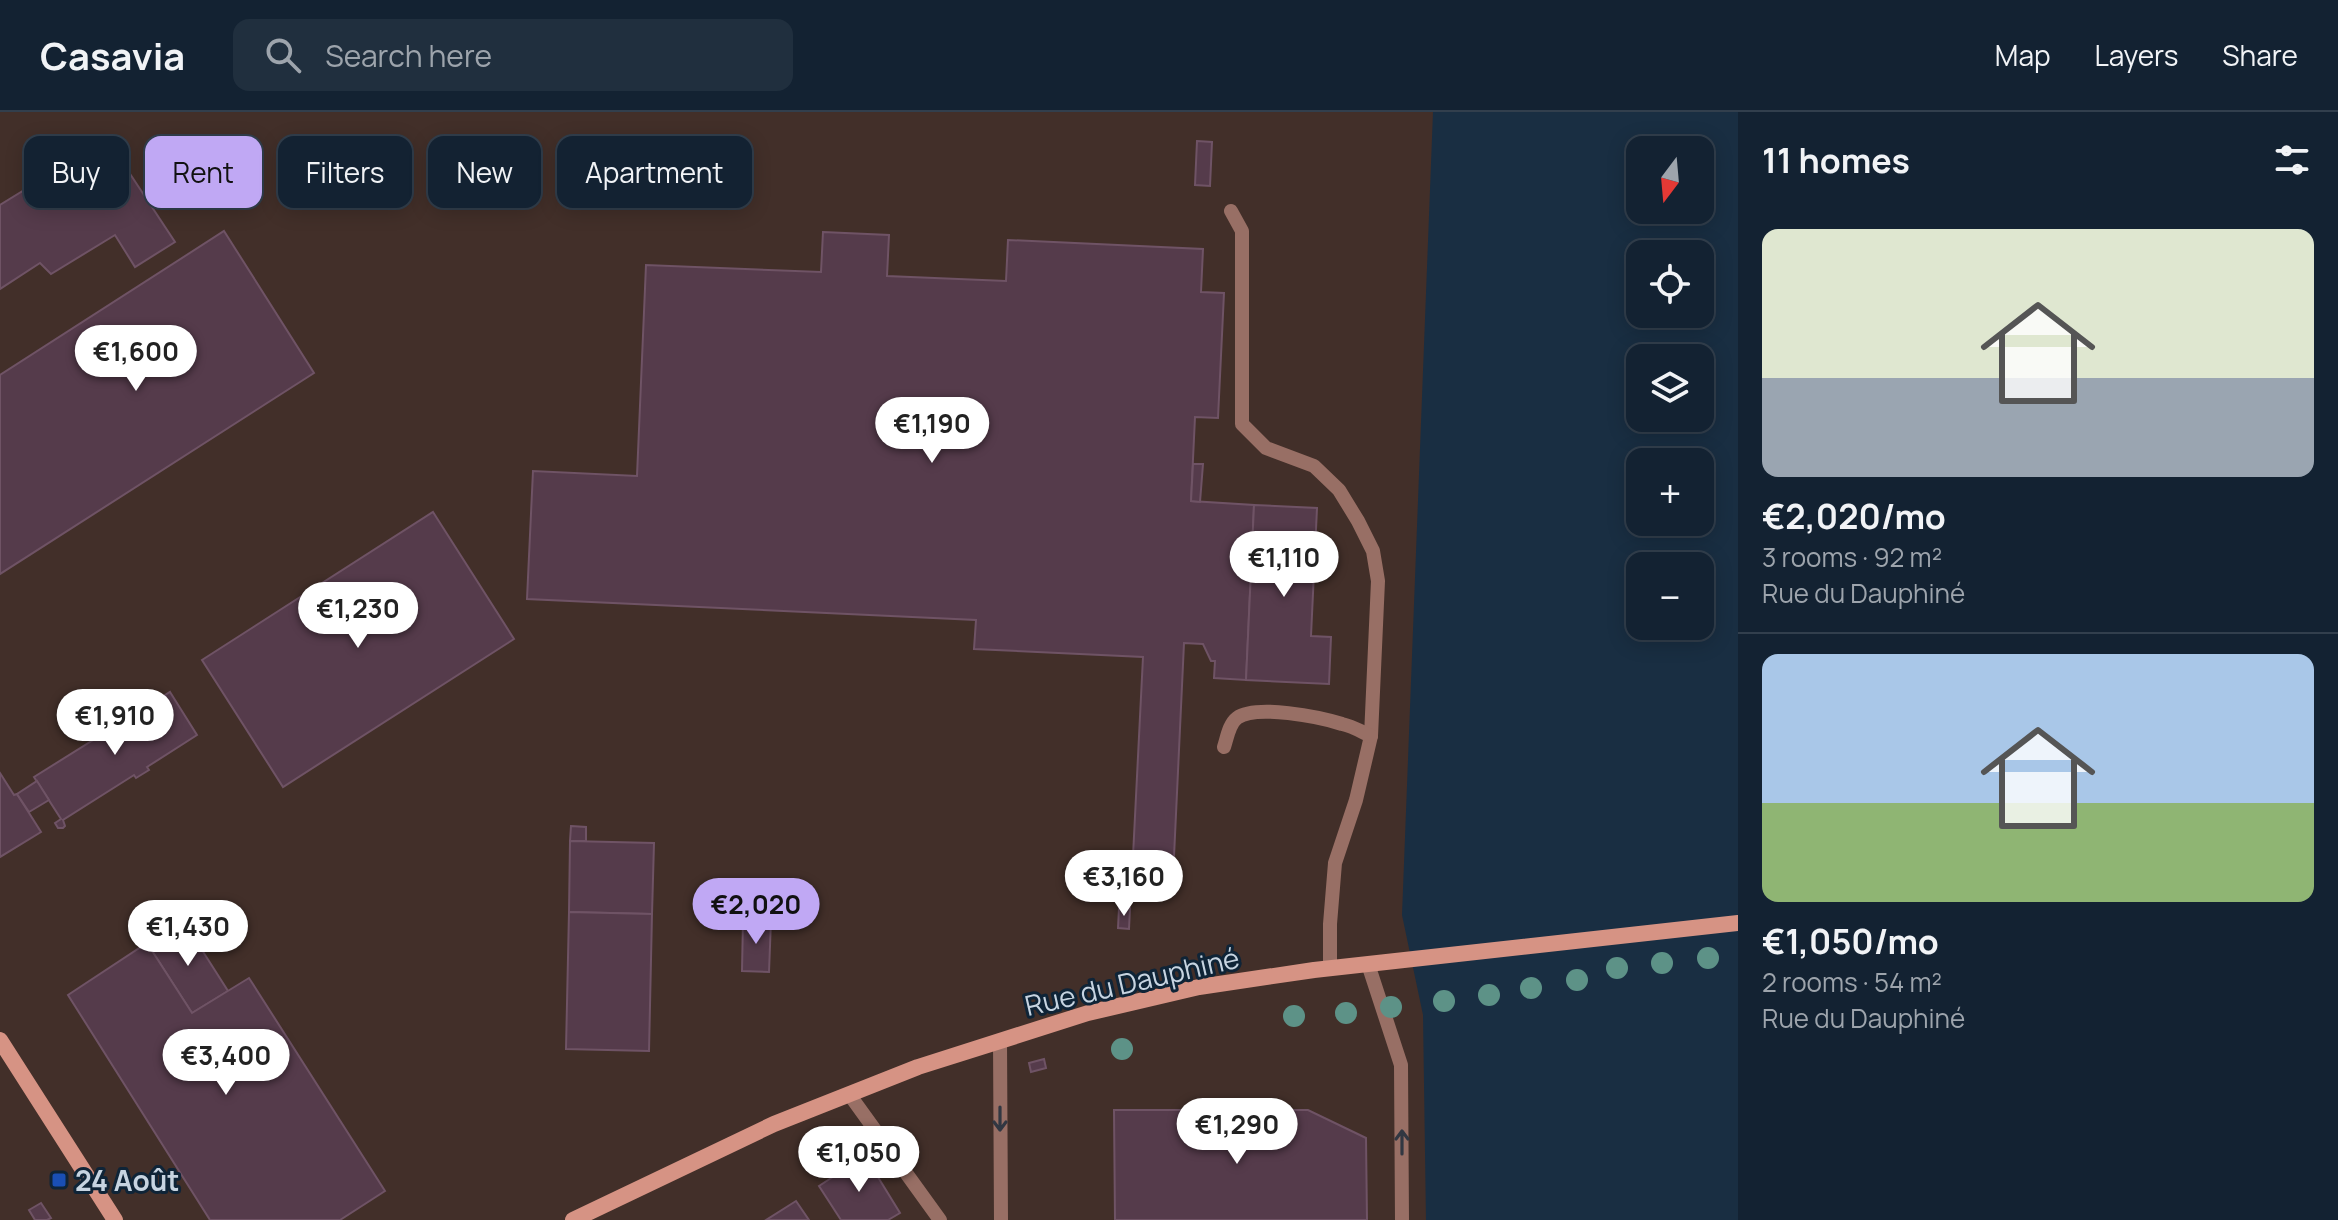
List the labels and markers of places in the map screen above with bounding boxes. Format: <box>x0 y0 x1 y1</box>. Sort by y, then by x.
pin: €1,600 <box>71 325 201 393</box>
pin: €1,190 <box>867 397 997 465</box>
pin: €1,110 <box>1219 531 1349 599</box>
pin: €1,230 <box>293 582 423 650</box>
pin: €1,910 <box>50 689 180 757</box>
pin: €3,160 <box>1059 850 1189 918</box>
pin: €2,020 <box>691 878 821 946</box>
pin: €1,430 <box>123 900 253 968</box>
pin: €3,400 <box>161 1029 291 1097</box>
pin: €1,290 <box>1172 1098 1302 1166</box>
pin: €1,050 <box>794 1126 924 1194</box>
place label: 24 Août <box>75 1161 179 1199</box>
marker: 24 Août <box>50 1171 68 1189</box>

